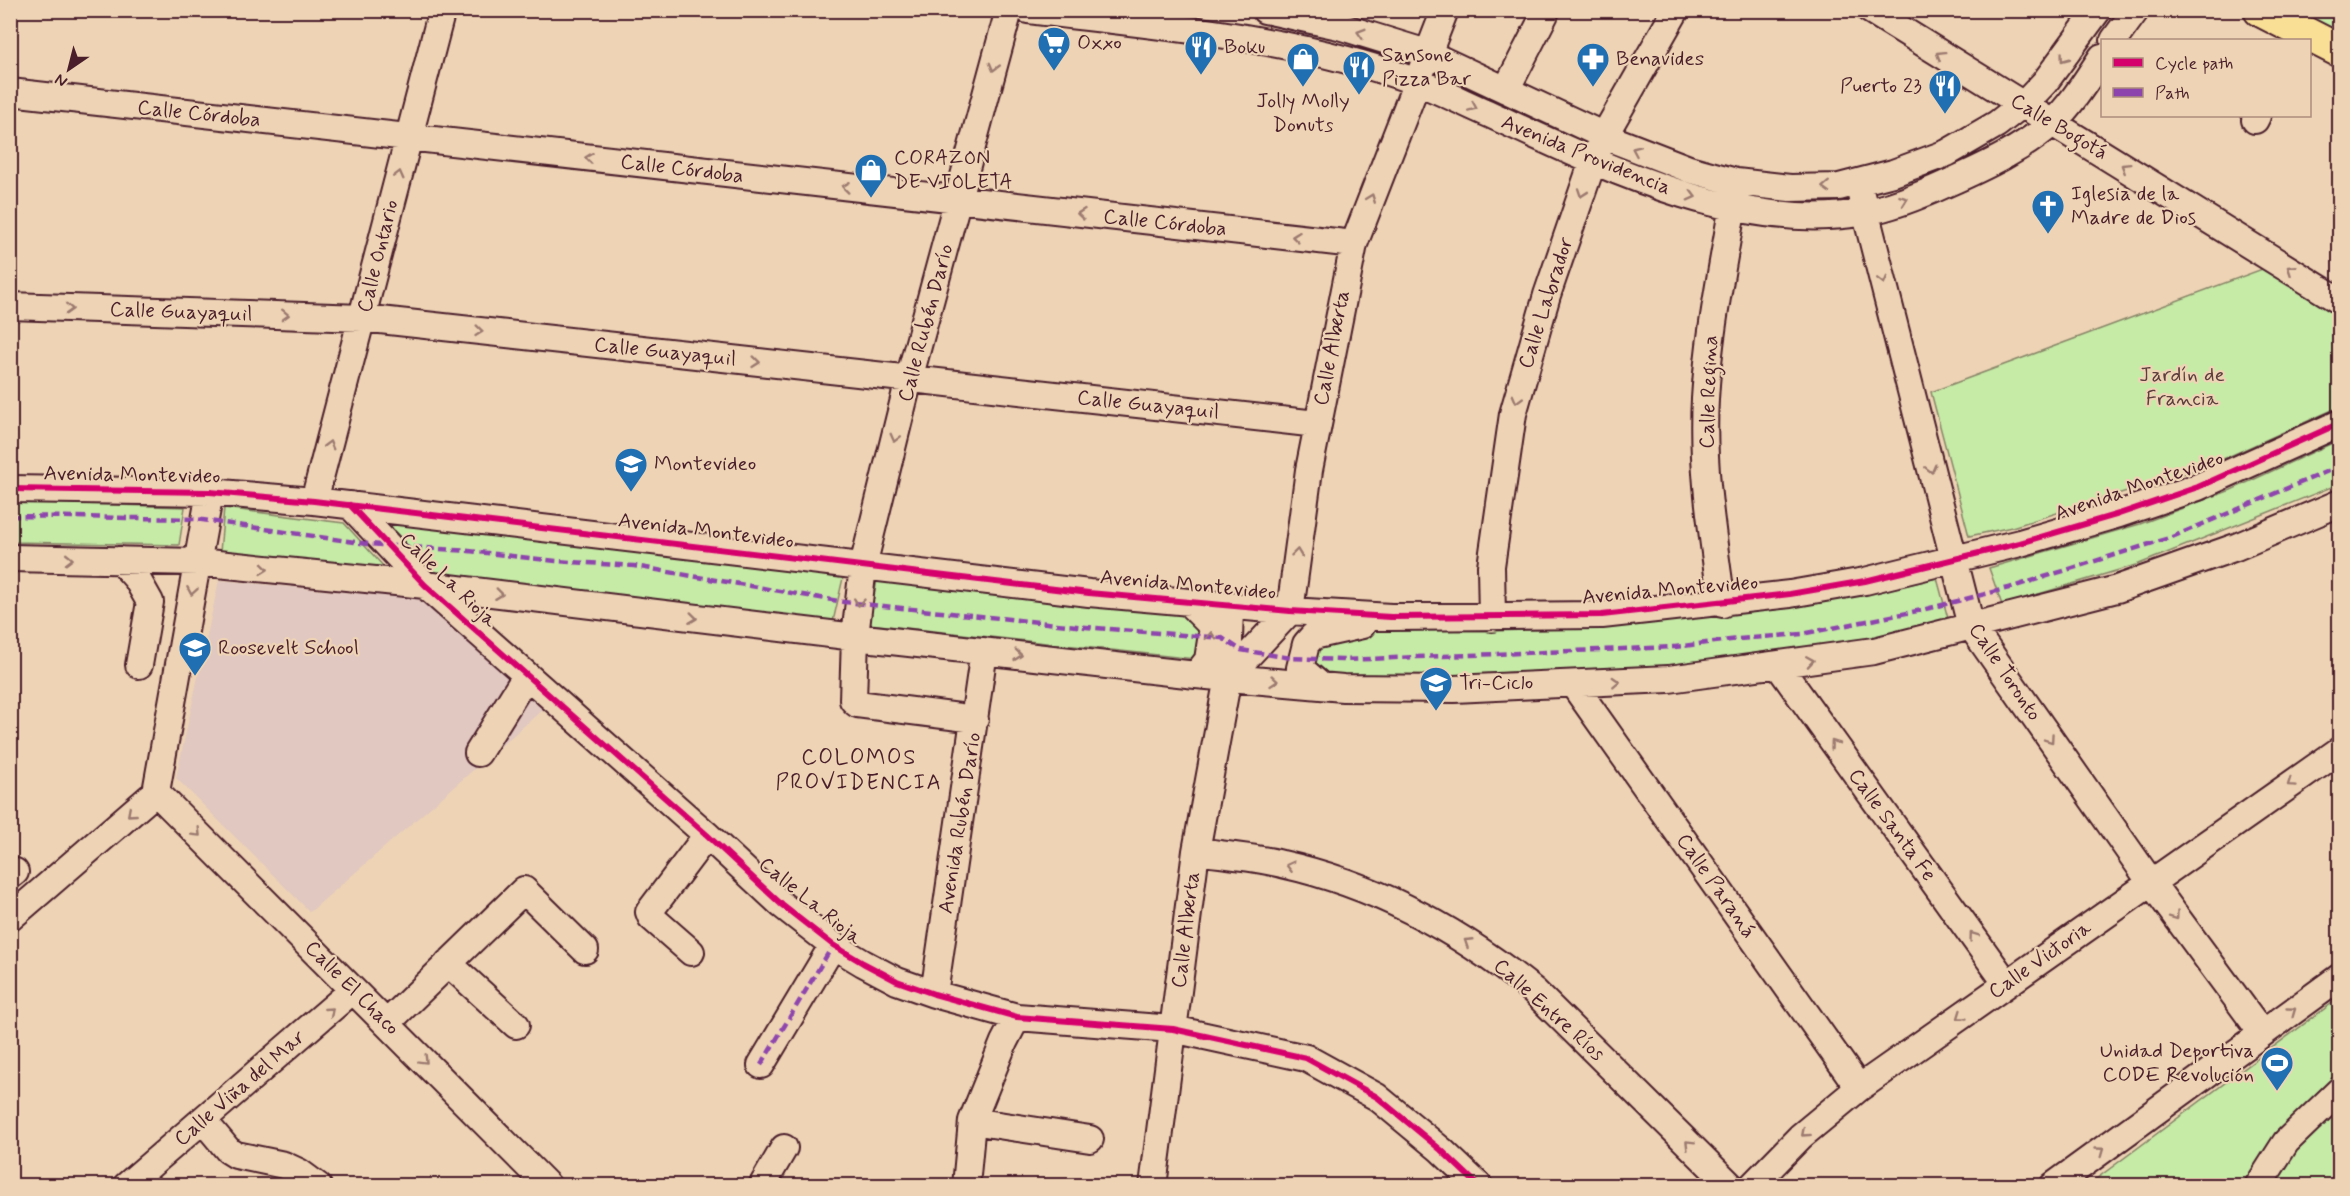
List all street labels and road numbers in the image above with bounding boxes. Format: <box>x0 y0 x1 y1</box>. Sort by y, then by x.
street label: Calle Bogotá <box>2004 87 2113 169</box>
street label: Calle Córdoba <box>136 94 262 134</box>
street label: Avenida Providencia <box>1497 108 1675 202</box>
street label: Calle Córdoba <box>619 148 745 190</box>
street label: Calle Ontario <box>350 197 406 315</box>
street label: Calle Córdoba <box>1102 203 1228 243</box>
street label: Calle Labrador <box>1512 234 1580 372</box>
street label: Calle Rubén Darío <box>891 241 961 405</box>
street label: Calle Alberta <box>1307 288 1357 408</box>
street label: Calle Guayaquil <box>109 296 253 328</box>
street label: Calle Guayaquil <box>593 331 737 373</box>
street label: Calle Regina <box>1693 335 1727 449</box>
street label: Calle Guayaquil <box>1076 384 1220 426</box>
street label: Avenida Montevideo <box>2051 444 2227 528</box>
street label: Avenida Montevideo <box>43 459 221 491</box>
street label: Avenida Montevideo <box>617 506 795 556</box>
street label: Calle La Rioja <box>393 526 503 634</box>
street label: Avenida Montevideo <box>1099 563 1277 607</box>
street label: Avenida Montevideo <box>1581 568 1759 612</box>
street label: Calle Toronto <box>1962 618 2048 726</box>
street label: Avenida Rubén Darío <box>932 730 988 916</box>
street label: Calle Santa Fe <box>1842 763 1942 887</box>
street label: Calle Paraná <box>1670 828 1762 944</box>
street label: Calle La Rioja <box>752 851 868 952</box>
street label: Calle Alberta <box>1165 870 1207 990</box>
street label: Calle Victoria <box>1983 914 2097 1006</box>
street label: Calle El Chaco <box>298 934 406 1042</box>
street label: Calle Entre Ríos <box>1487 952 1611 1068</box>
street label: Calle Viña del Mar <box>168 1023 312 1153</box>

